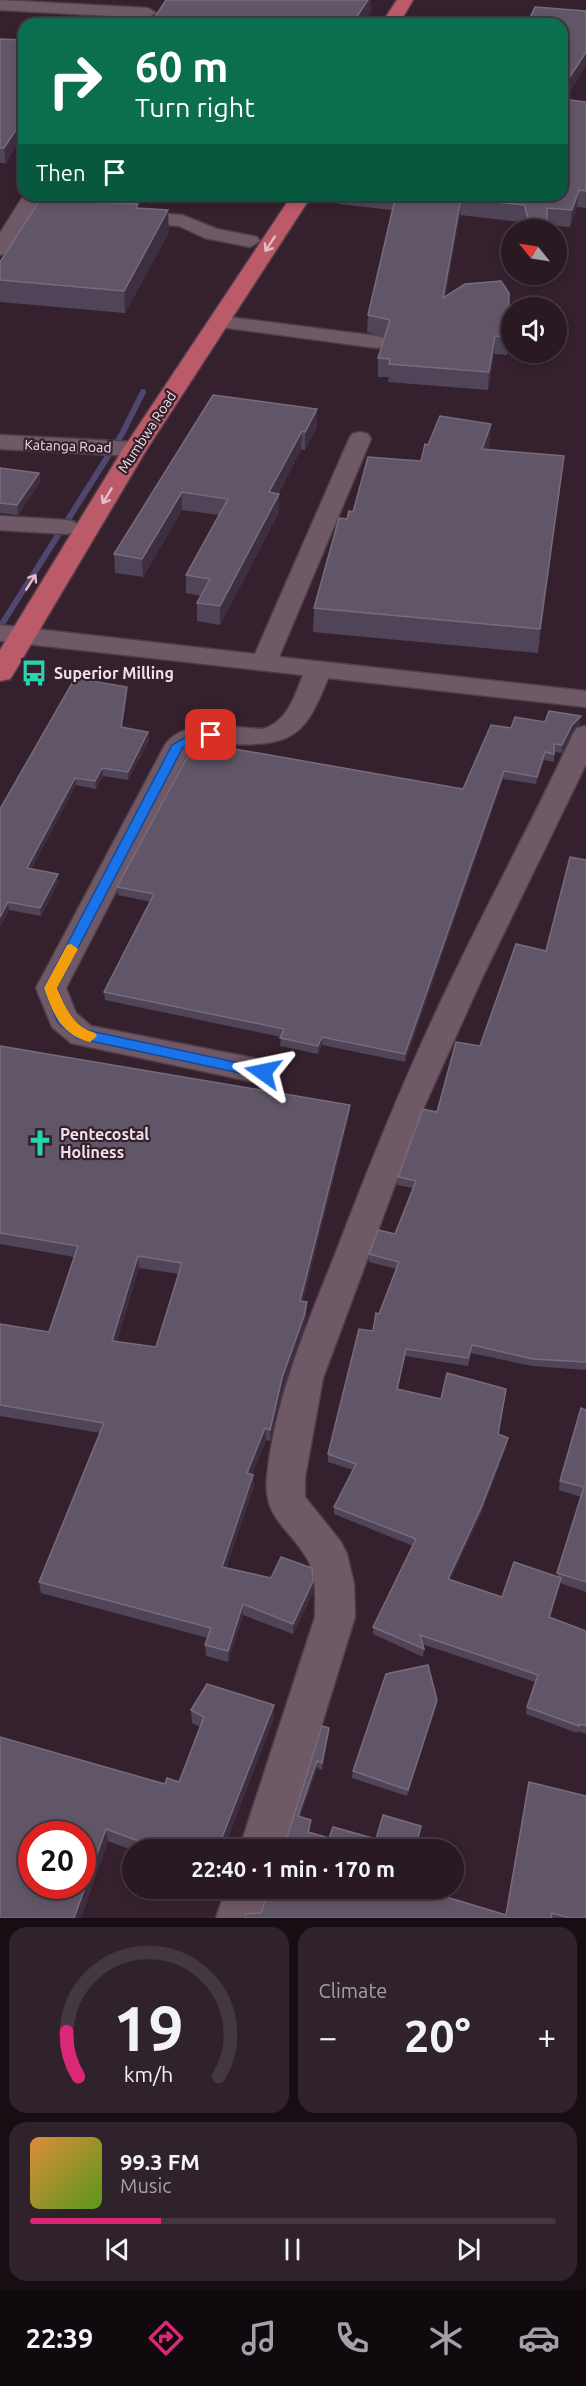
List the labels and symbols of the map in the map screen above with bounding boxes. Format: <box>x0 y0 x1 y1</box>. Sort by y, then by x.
north arrow <box>501 219 567 285</box>
one-way arrow <box>264 235 276 252</box>
street label: Mumbwa Road <box>115 388 179 476</box>
street label: Katanga Road <box>24 436 112 456</box>
one-way arrow <box>100 487 112 504</box>
one-way arrow <box>25 574 38 591</box>
bus stop icon: Superior Milling <box>19 658 49 688</box>
place label: Superior Milling <box>54 664 174 682</box>
pin <box>185 709 236 760</box>
position arrow <box>231 1040 295 1104</box>
place label: Pentecostal Holiness <box>60 1125 149 1161</box>
church icon: Pentecostal Holiness <box>25 1128 55 1158</box>
speed limit sign: 20 <box>18 1821 96 1899</box>

